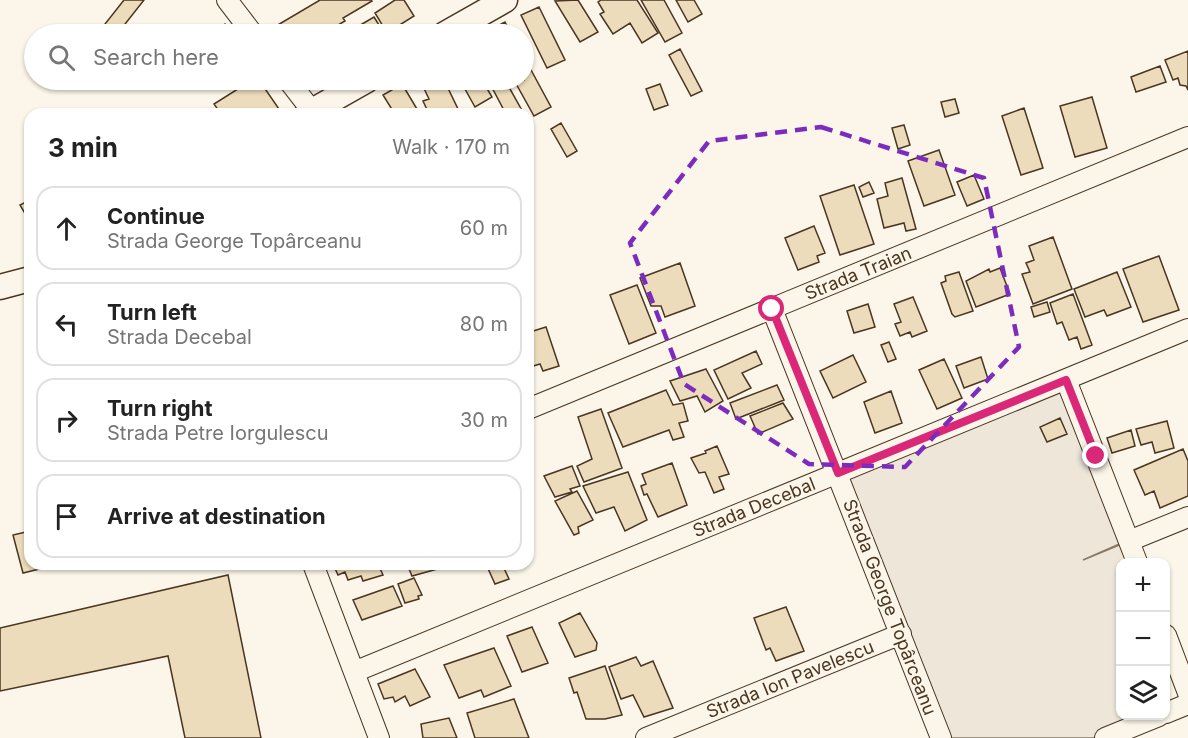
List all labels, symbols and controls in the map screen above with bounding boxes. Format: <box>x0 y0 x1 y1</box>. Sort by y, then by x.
search box <box>24 24 534 90</box>
icon: search <box>45 41 78 74</box>
text: Search here <box>93 44 219 70</box>
text: 3 min <box>48 132 118 163</box>
text: Walk · 170 m <box>392 135 510 159</box>
text: Continue <box>107 203 205 229</box>
icon: ahead <box>50 212 83 245</box>
text: 60 m <box>460 216 508 240</box>
text: Strada George Topârceanu <box>107 229 362 253</box>
street label: Strada Traian <box>802 242 914 304</box>
route start <box>758 295 784 321</box>
text: Turn left <box>107 299 197 325</box>
icon: left <box>50 308 83 341</box>
text: 80 m <box>460 312 508 336</box>
text: Strada Decebal <box>107 325 252 349</box>
text: Turn right <box>107 395 213 421</box>
icon: right <box>50 404 83 437</box>
text: 30 m <box>460 408 508 432</box>
text: Strada Petre Iorgulescu <box>107 421 329 445</box>
route end <box>1082 442 1108 468</box>
street label: Strada Decebal <box>690 473 818 541</box>
street label: Strada George Topârceanu <box>839 496 941 718</box>
icon: arrive <box>50 500 83 533</box>
text: Arrive at destination <box>107 503 326 529</box>
map controls <box>1116 558 1170 720</box>
button: + <box>1116 558 1170 612</box>
button: − <box>1116 612 1170 666</box>
street label: Strada Ion Pavelescu <box>703 636 877 722</box>
button: layers <box>1116 666 1170 720</box>

